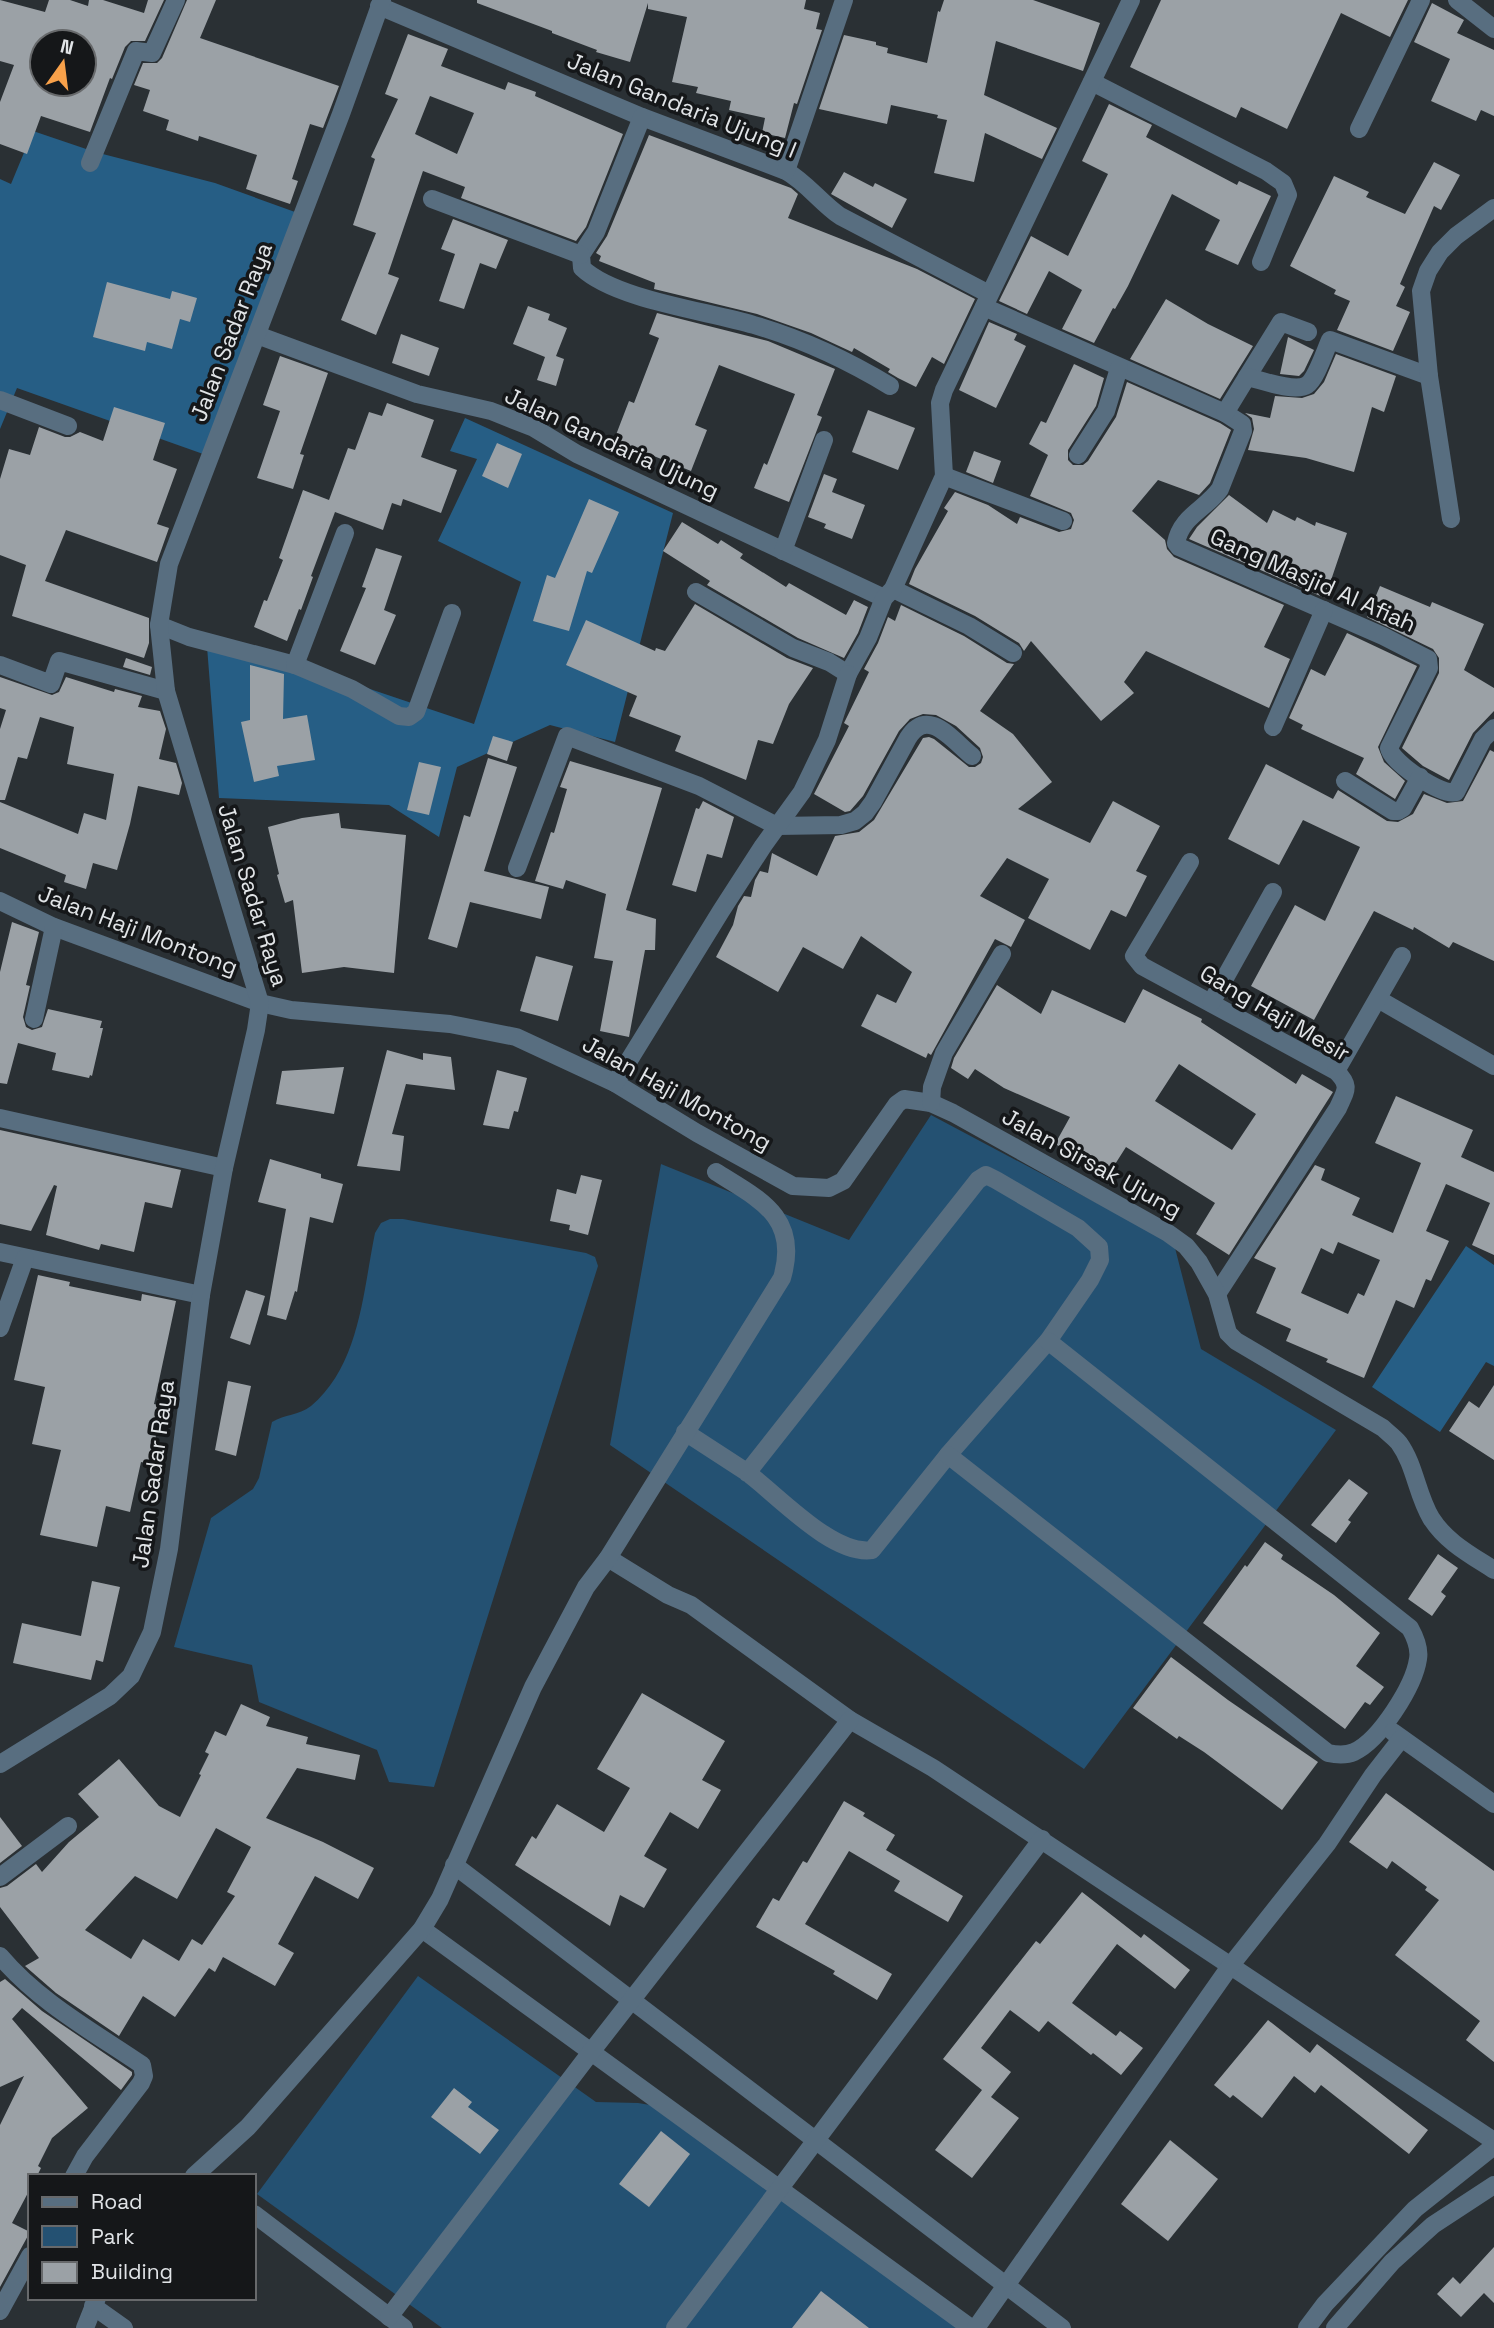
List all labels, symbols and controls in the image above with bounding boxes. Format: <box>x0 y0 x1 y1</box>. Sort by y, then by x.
north arrow <box>28 28 98 98</box>
text: N <box>58 33 76 61</box>
street label: Jalan Gandaria Ujung I <box>563 45 801 165</box>
street label: Jalan Sadar Raya <box>183 238 279 426</box>
street label: Jalan Gandaria Ujung <box>500 380 724 506</box>
street label: Gang Masjid Al Afiah <box>1205 521 1421 639</box>
street label: Jalan Sadar Raya <box>211 800 295 990</box>
street label: Jalan Haji Montong <box>34 878 242 982</box>
street label: Gang Haji Mesir <box>1194 958 1356 1068</box>
street label: Jalan Haji Montong <box>577 1029 777 1157</box>
street label: Jalan Sirsak Ujung <box>997 1101 1187 1225</box>
street label: Jalan Sadar Raya <box>125 1378 181 1570</box>
legend <box>28 2174 256 2300</box>
text: Road <box>91 2188 143 2215</box>
text: Park <box>91 2223 135 2250</box>
text: Building <box>91 2258 173 2285</box>

